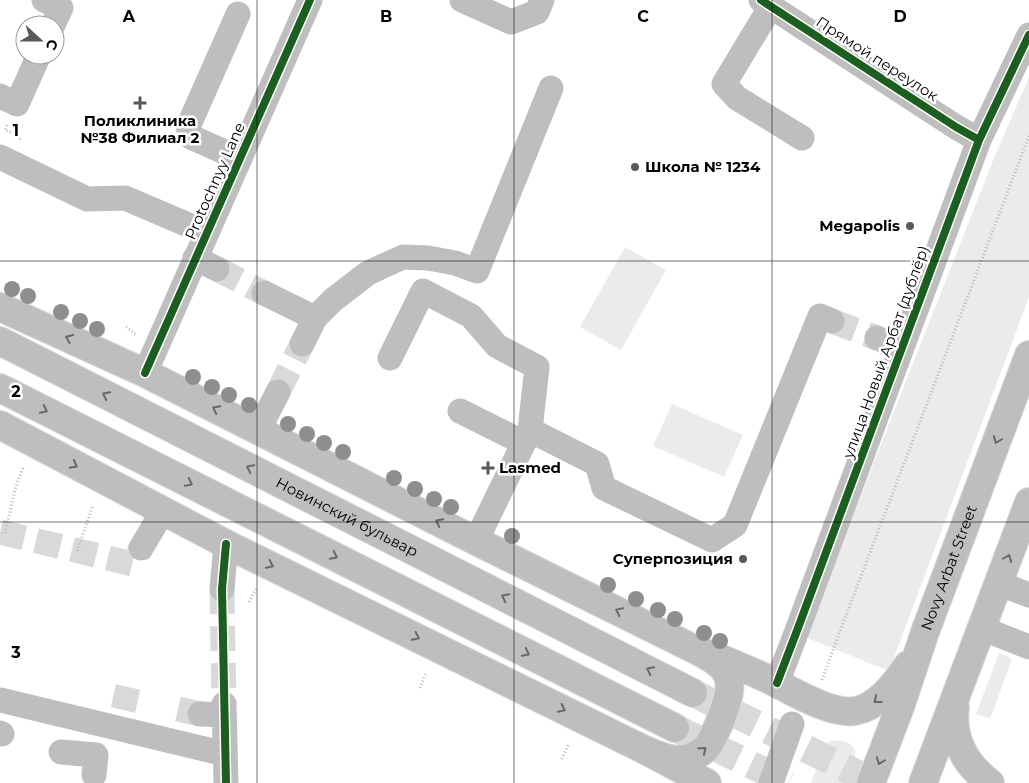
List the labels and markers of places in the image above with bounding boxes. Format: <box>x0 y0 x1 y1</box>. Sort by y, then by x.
marker: Поликлиника №38 Филиал 2 <box>133 96 147 110</box>
place label: Поликлиника №38 Филиал 2 <box>81 111 200 147</box>
place label: Школа № 1234 <box>645 157 761 176</box>
marker: Школа № 1234 <box>629 161 641 173</box>
place label: Megapolis <box>819 216 900 235</box>
marker: Megapolis <box>904 220 916 232</box>
place label: Lasmed <box>499 458 561 477</box>
marker: Lasmed <box>481 461 495 475</box>
place label: Суперпозиция <box>613 549 733 568</box>
marker: Суперпозиция <box>737 553 749 565</box>

